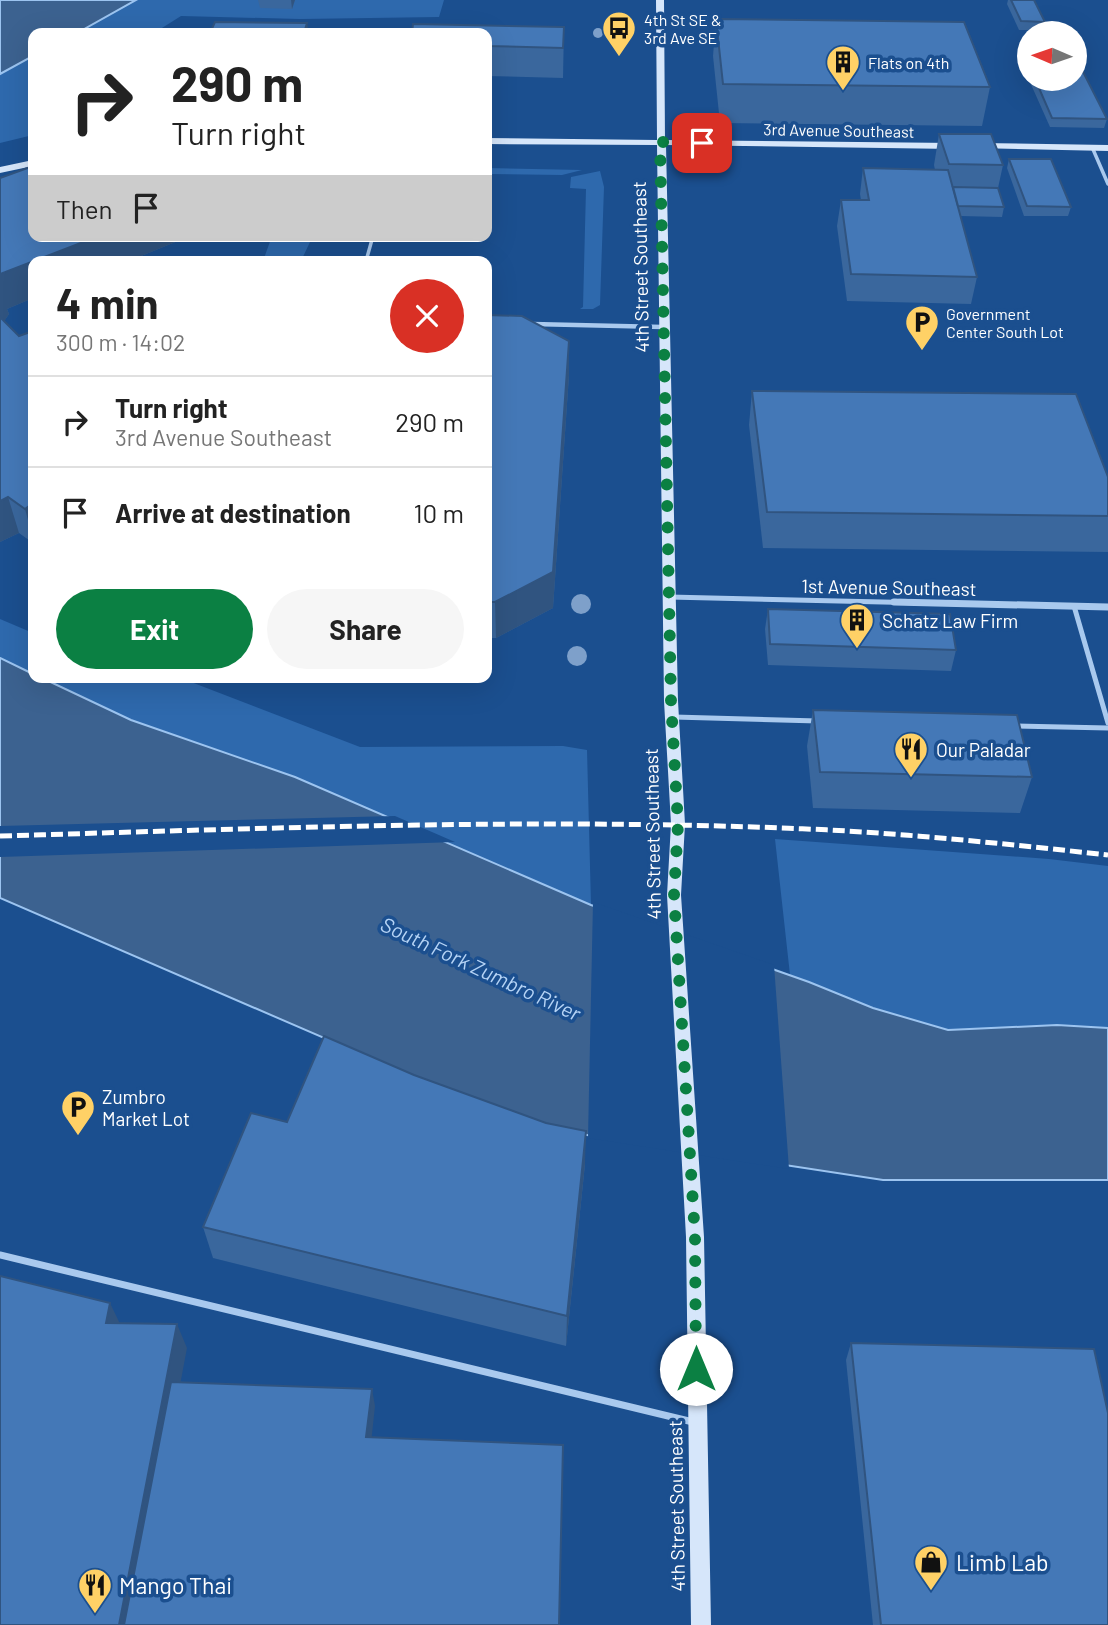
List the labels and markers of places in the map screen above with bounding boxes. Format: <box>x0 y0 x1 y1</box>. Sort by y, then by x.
bus stop icon: 4th St SE & 3rd Ave SE <box>600 9 638 58</box>
place label: 4th St SE & 3rd Ave SE <box>644 10 722 47</box>
building icon: Flats on 4th <box>824 43 862 92</box>
place label: Flats on 4th <box>868 53 949 72</box>
pin <box>672 113 732 173</box>
parking icon: Government Center South Lot <box>903 303 941 352</box>
place label: Government Center South Lot <box>946 304 1064 341</box>
building icon: Schatz Law Firm <box>838 601 876 650</box>
place label: Schatz Law Firm <box>882 609 1018 632</box>
restaurant icon: Our Paladar <box>892 730 930 779</box>
place label: Our Paladar <box>936 738 1031 761</box>
place label: Zumbro Market Lot <box>102 1085 190 1130</box>
parking icon: Zumbro Market Lot <box>59 1088 97 1137</box>
shop icon: Limb Lab <box>912 1543 950 1592</box>
place label: Limb Lab <box>956 1548 1048 1576</box>
restaurant icon: Mango Thai <box>76 1566 114 1615</box>
place label: Mango Thai <box>119 1571 232 1599</box>

